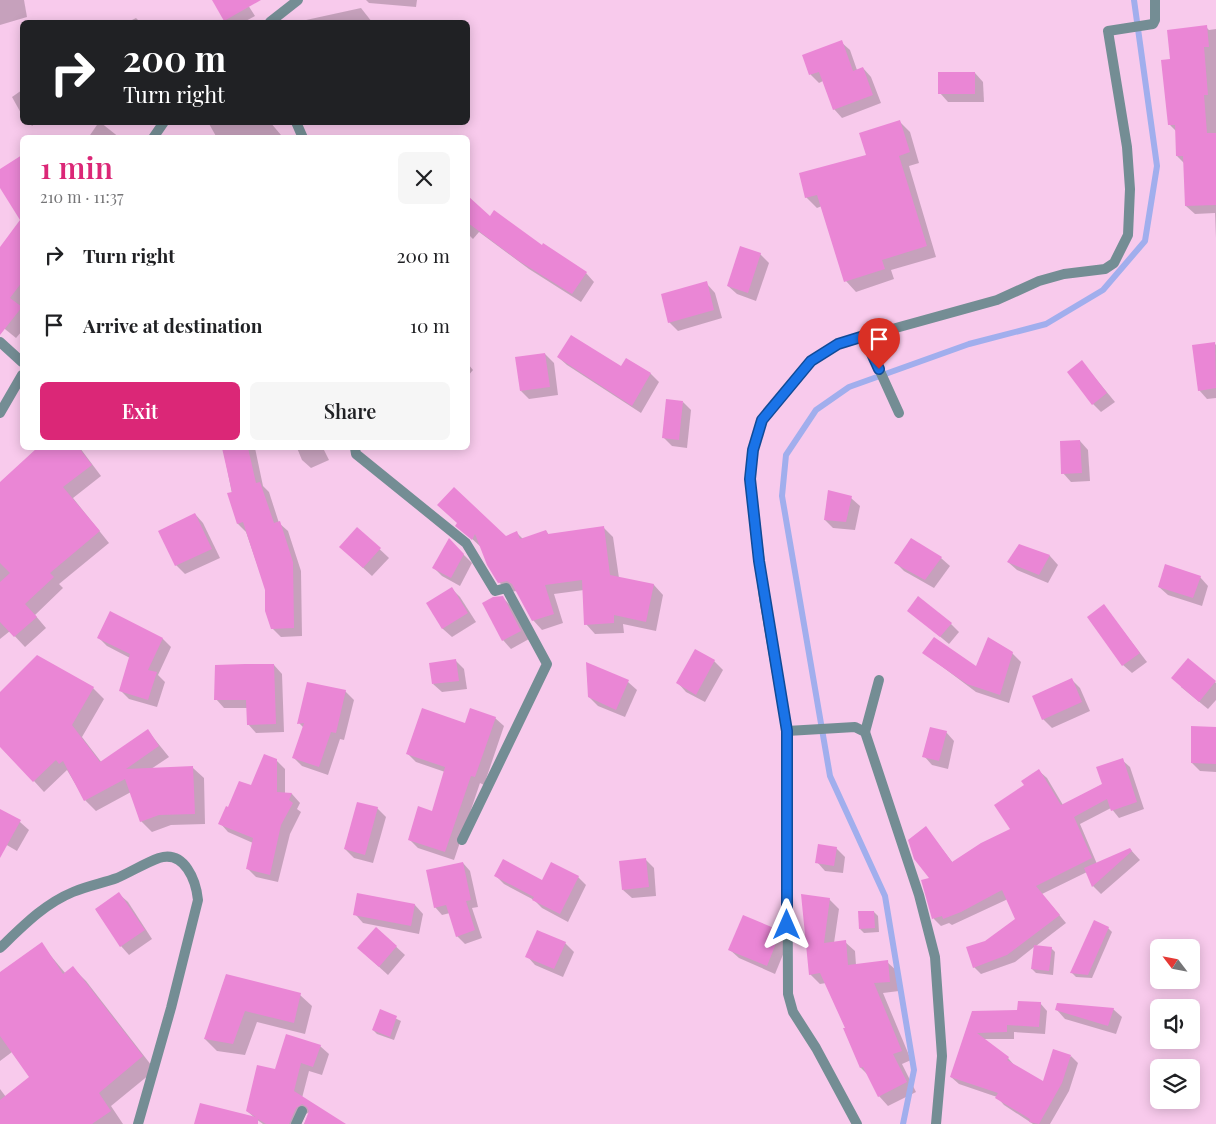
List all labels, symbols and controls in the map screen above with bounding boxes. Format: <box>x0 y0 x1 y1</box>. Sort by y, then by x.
text: 200 m <box>123 34 226 81</box>
icon: right <box>40 40 105 105</box>
text: Turn right <box>123 79 225 109</box>
text: 1 min <box>40 147 113 187</box>
button: close <box>398 152 450 204</box>
text: 210 m · 11:37 <box>40 186 123 207</box>
icon: right <box>40 241 68 269</box>
text: Turn right <box>83 242 175 268</box>
text: 200 m <box>396 242 450 268</box>
icon: arrive <box>40 311 68 339</box>
text: Arrive at destination <box>83 312 263 338</box>
text: 10 m <box>410 312 450 338</box>
pin <box>858 318 900 369</box>
icon: arrive <box>865 325 893 353</box>
button: Exit <box>40 382 240 440</box>
button: Share <box>250 382 450 440</box>
position arrow <box>760 898 812 950</box>
north arrow <box>1150 939 1200 989</box>
map controls <box>1150 939 1200 1109</box>
button: sound <box>1150 999 1200 1049</box>
button: layers <box>1150 1059 1200 1109</box>

